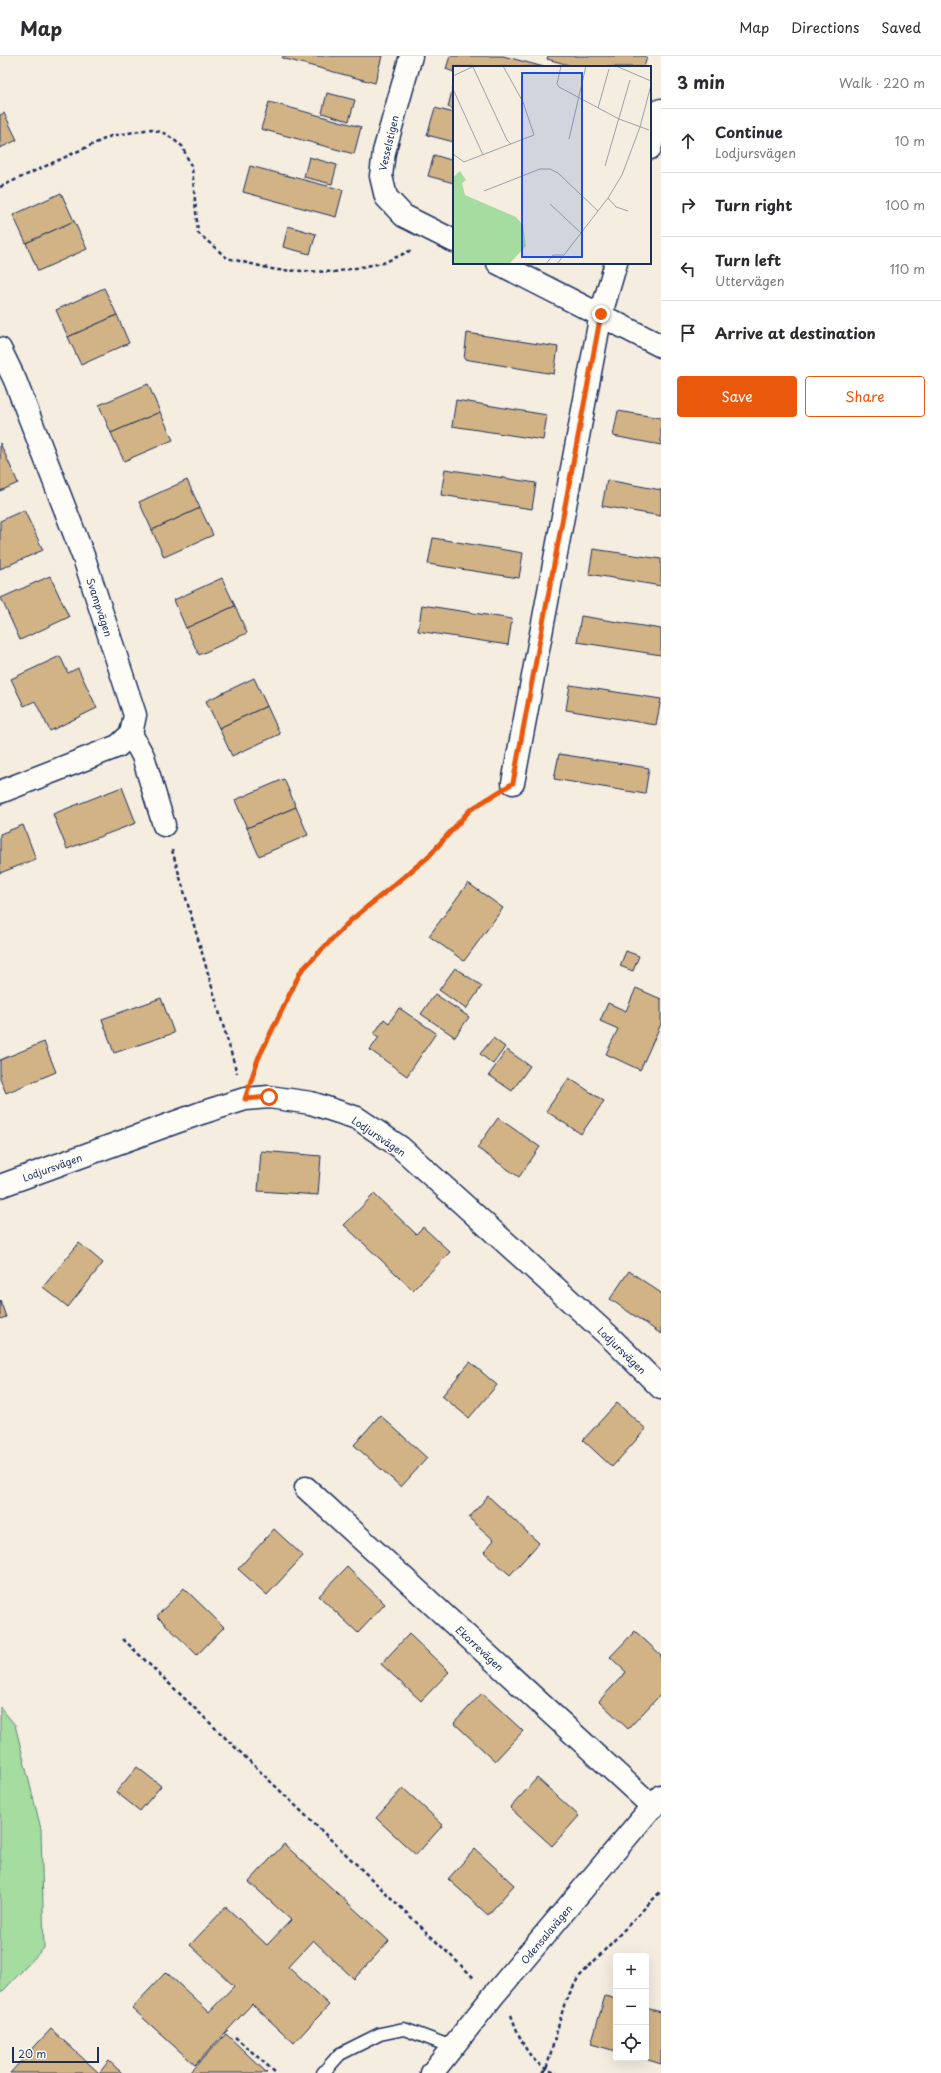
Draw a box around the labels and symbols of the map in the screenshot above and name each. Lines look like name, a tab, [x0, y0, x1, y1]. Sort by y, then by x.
inset map	[453, 66, 651, 264]
street label: Vesselstigen	[374, 114, 402, 172]
route end	[592, 305, 610, 323]
street label: Svampvägen	[83, 576, 117, 638]
route start	[260, 1088, 278, 1106]
street label: Lodjursvägen	[349, 1112, 409, 1160]
street label: Lodjursvägen	[20, 1149, 84, 1185]
street label: Lodjursvägen	[594, 1323, 650, 1377]
street label: Ekorrevägen	[453, 1622, 507, 1674]
street label: Odensalavägen	[517, 1901, 575, 1967]
scale bar	[12, 2045, 99, 2064]

